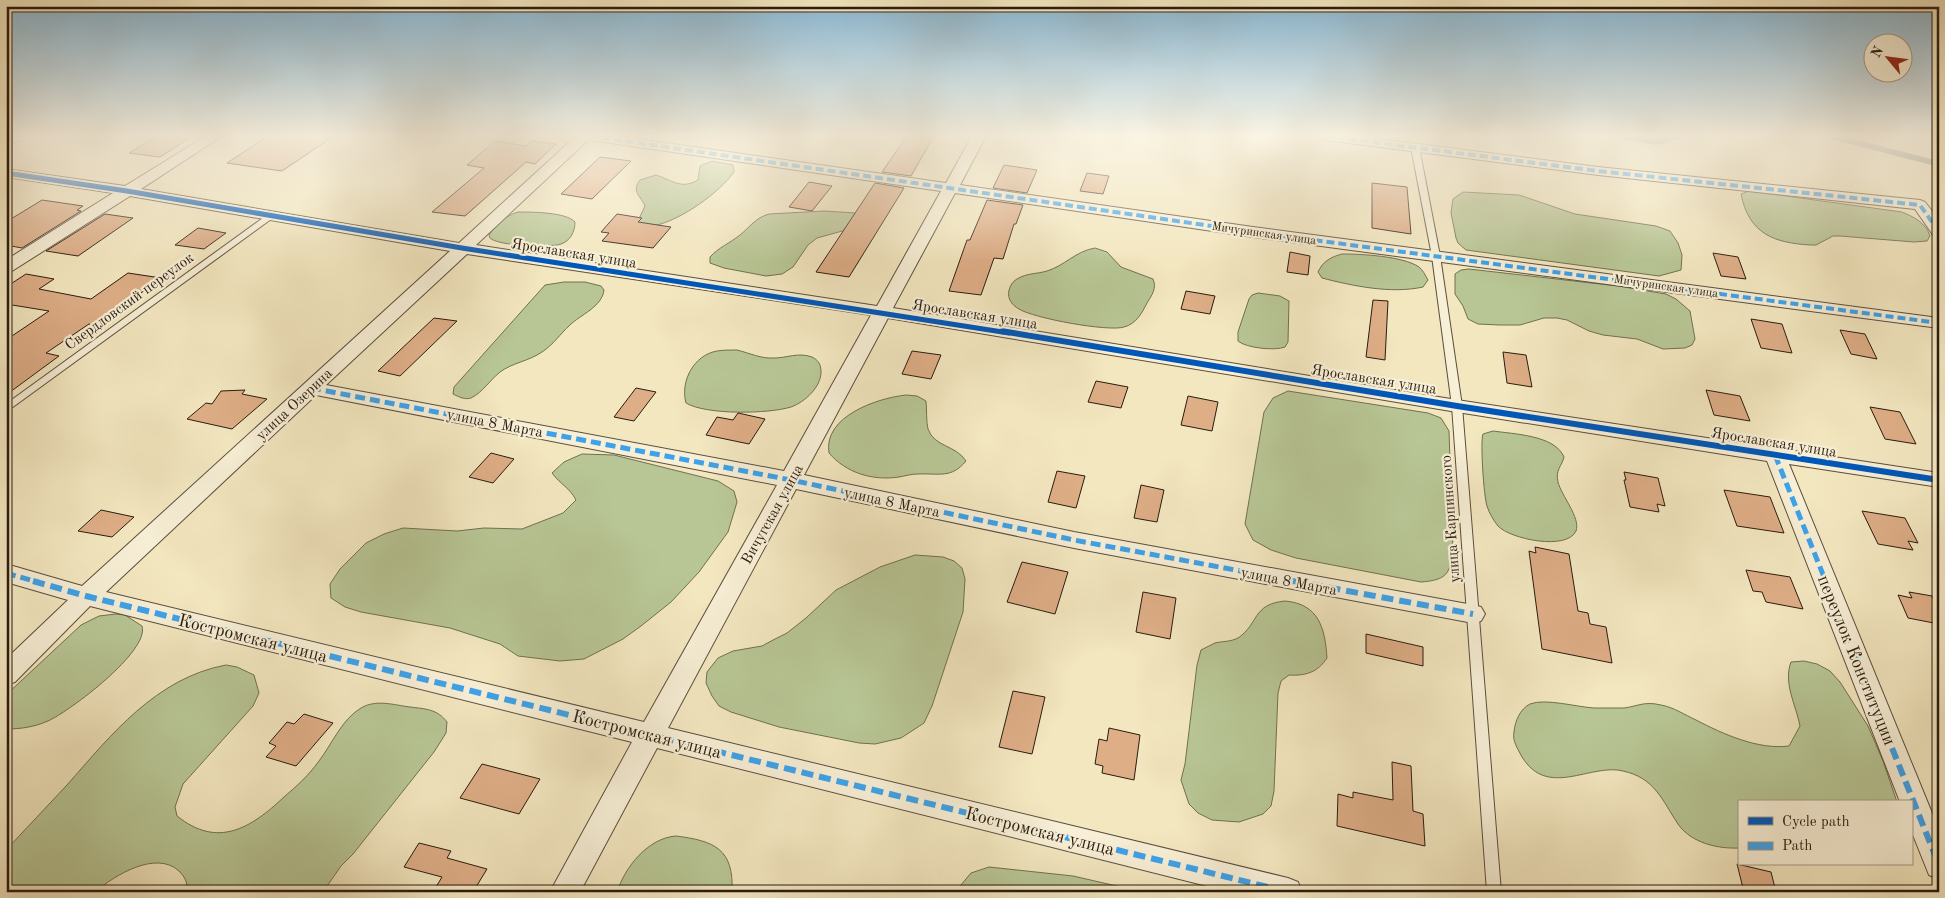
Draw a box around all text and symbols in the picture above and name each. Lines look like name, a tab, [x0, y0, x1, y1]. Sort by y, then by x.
north arrow	[1862, 32, 1912, 82]
text: N	[1869, 44, 1886, 60]
street label: Мичуринская улица	[1211, 221, 1317, 247]
street label: Ярославская улица	[510, 237, 638, 272]
street label: Свердловский переулок	[63, 250, 197, 354]
street label: Мичуринская улица	[1613, 274, 1719, 300]
street label: Ярославская улица	[911, 298, 1039, 333]
street label: Ярославская улица	[1310, 363, 1438, 398]
street label: улица Озерина	[254, 366, 336, 444]
street label: улица 8 Марта	[445, 408, 545, 441]
street label: Ярославская улица	[1710, 426, 1838, 461]
street label: улица Карпинского	[1440, 455, 1463, 583]
street label: Вичугская улица	[740, 462, 807, 567]
street label: улица 8 Марта	[842, 486, 942, 521]
street label: улица 8 Марта	[1239, 566, 1339, 599]
street label: переулок Конституции	[1814, 573, 1898, 748]
street label: Костромская улица	[176, 612, 329, 666]
street label: Костромская улица	[570, 708, 723, 762]
legend	[1738, 800, 1912, 866]
street label: Костромская улица	[963, 805, 1116, 859]
text: Cycle path	[1782, 815, 1850, 830]
text: Path	[1782, 839, 1812, 854]

